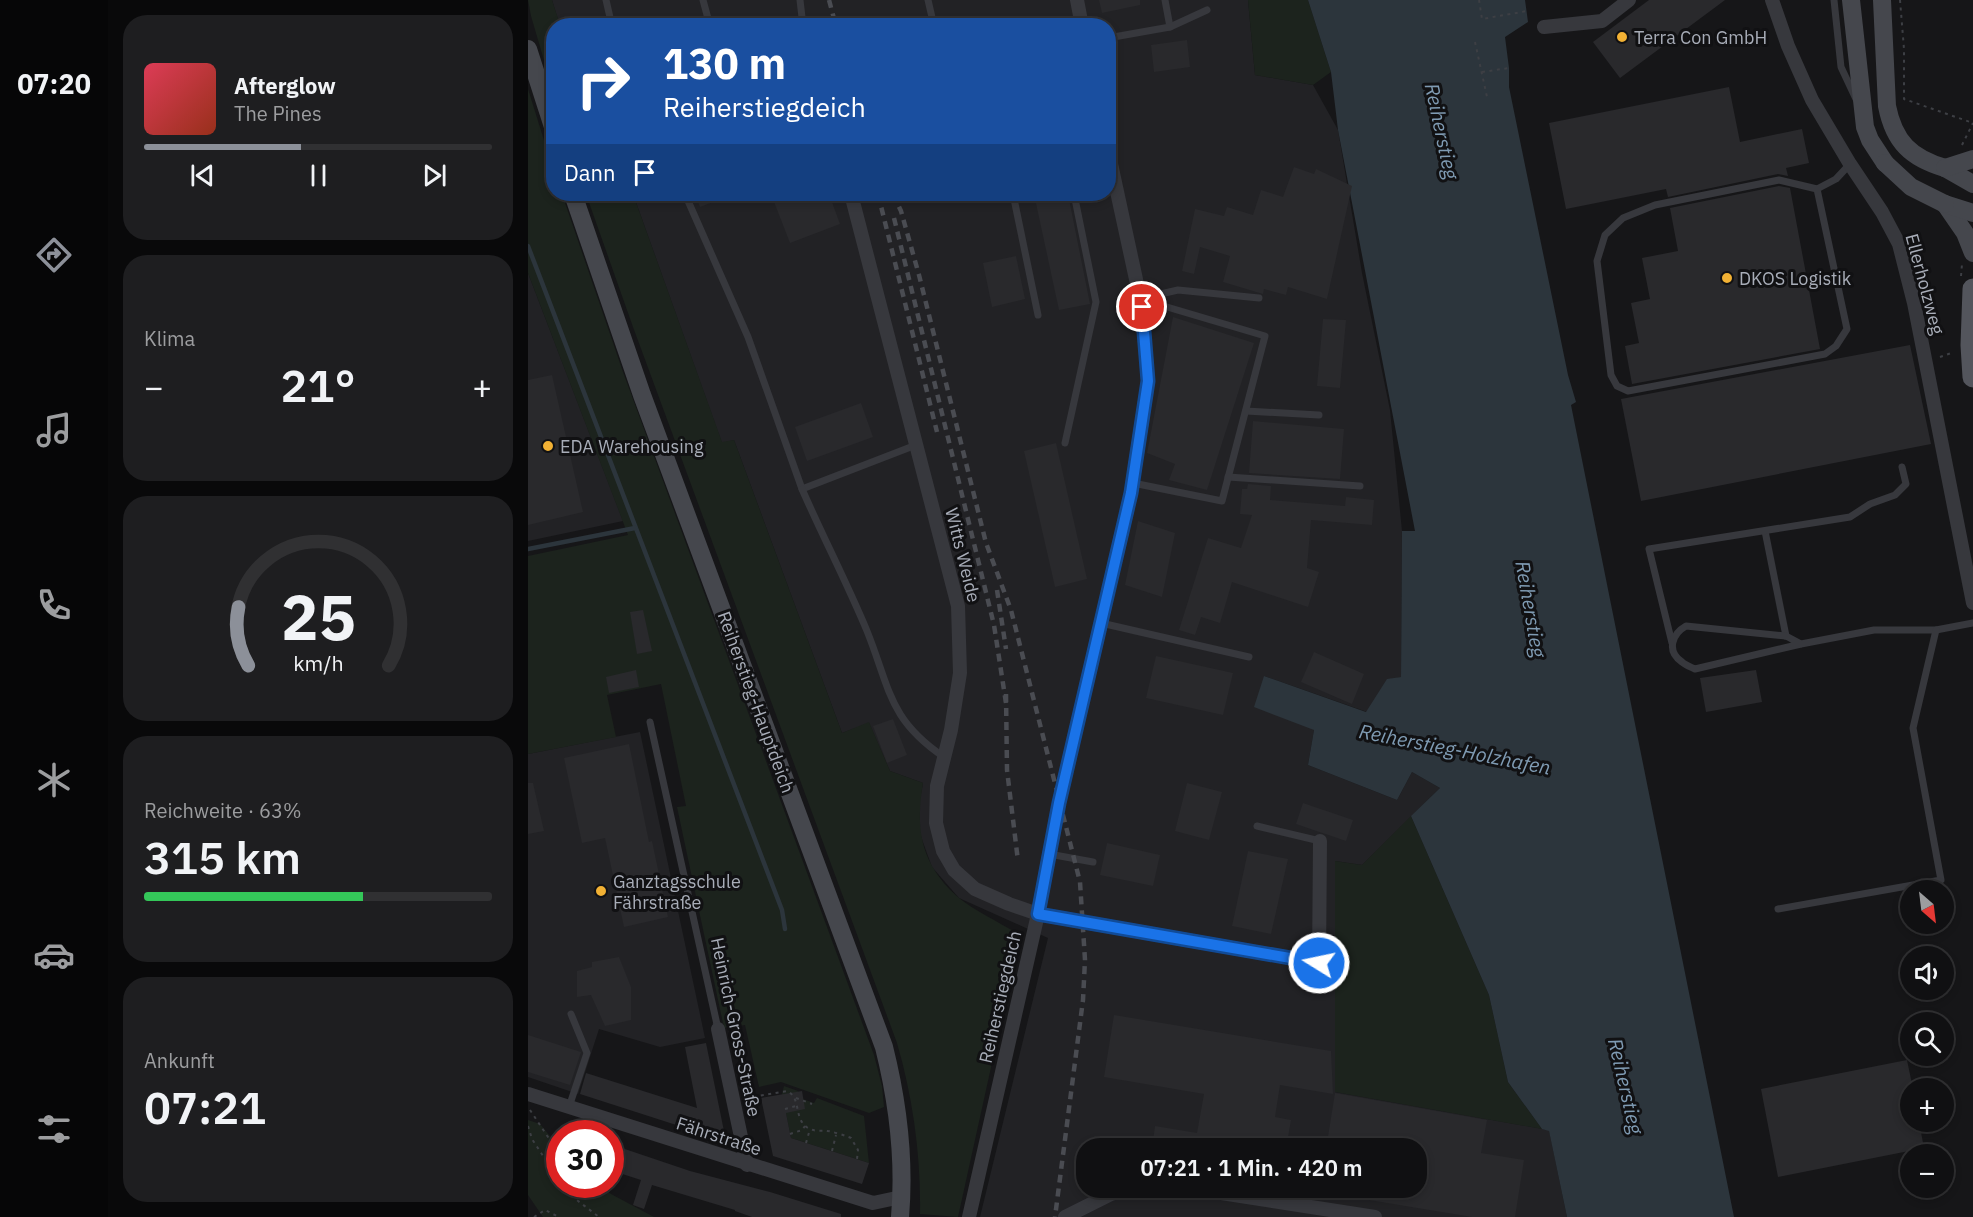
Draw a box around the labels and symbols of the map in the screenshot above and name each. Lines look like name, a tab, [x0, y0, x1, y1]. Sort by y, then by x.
place label: Terra Con GmbH	[1634, 26, 1767, 49]
marker: Terra Con GmbH	[1615, 30, 1629, 44]
water label: Reiherstieg	[1419, 81, 1465, 182]
street label: Ellerholzweg	[1901, 231, 1950, 337]
place label: DKOS Logistik	[1739, 267, 1852, 290]
marker: DKOS Logistik	[1720, 271, 1734, 285]
pin	[1116, 281, 1167, 332]
place label: EDA Warehousing	[560, 435, 704, 458]
marker: EDA Warehousing	[541, 439, 555, 453]
street label: Witts Weide	[940, 505, 986, 605]
water label: Reiherstieg	[1509, 559, 1553, 660]
street label: Reiherstieg-Hauptdeich	[712, 608, 800, 796]
water label: Reiherstieg-Holzhafen	[1357, 717, 1553, 781]
place label: Ganztagsschule Fährstraße	[613, 870, 741, 914]
north arrow	[1900, 880, 1954, 934]
marker: Ganztagsschule Fährstraße	[594, 884, 608, 898]
street label: Reiherstiegdeich	[974, 929, 1026, 1065]
position arrow	[1287, 931, 1351, 995]
street label: Heinrich-Gross-Straße	[706, 935, 766, 1119]
water label: Reiherstieg	[1602, 1036, 1650, 1137]
street label: Fährstraße	[673, 1111, 765, 1161]
speed limit sign: 30	[546, 1120, 624, 1198]

